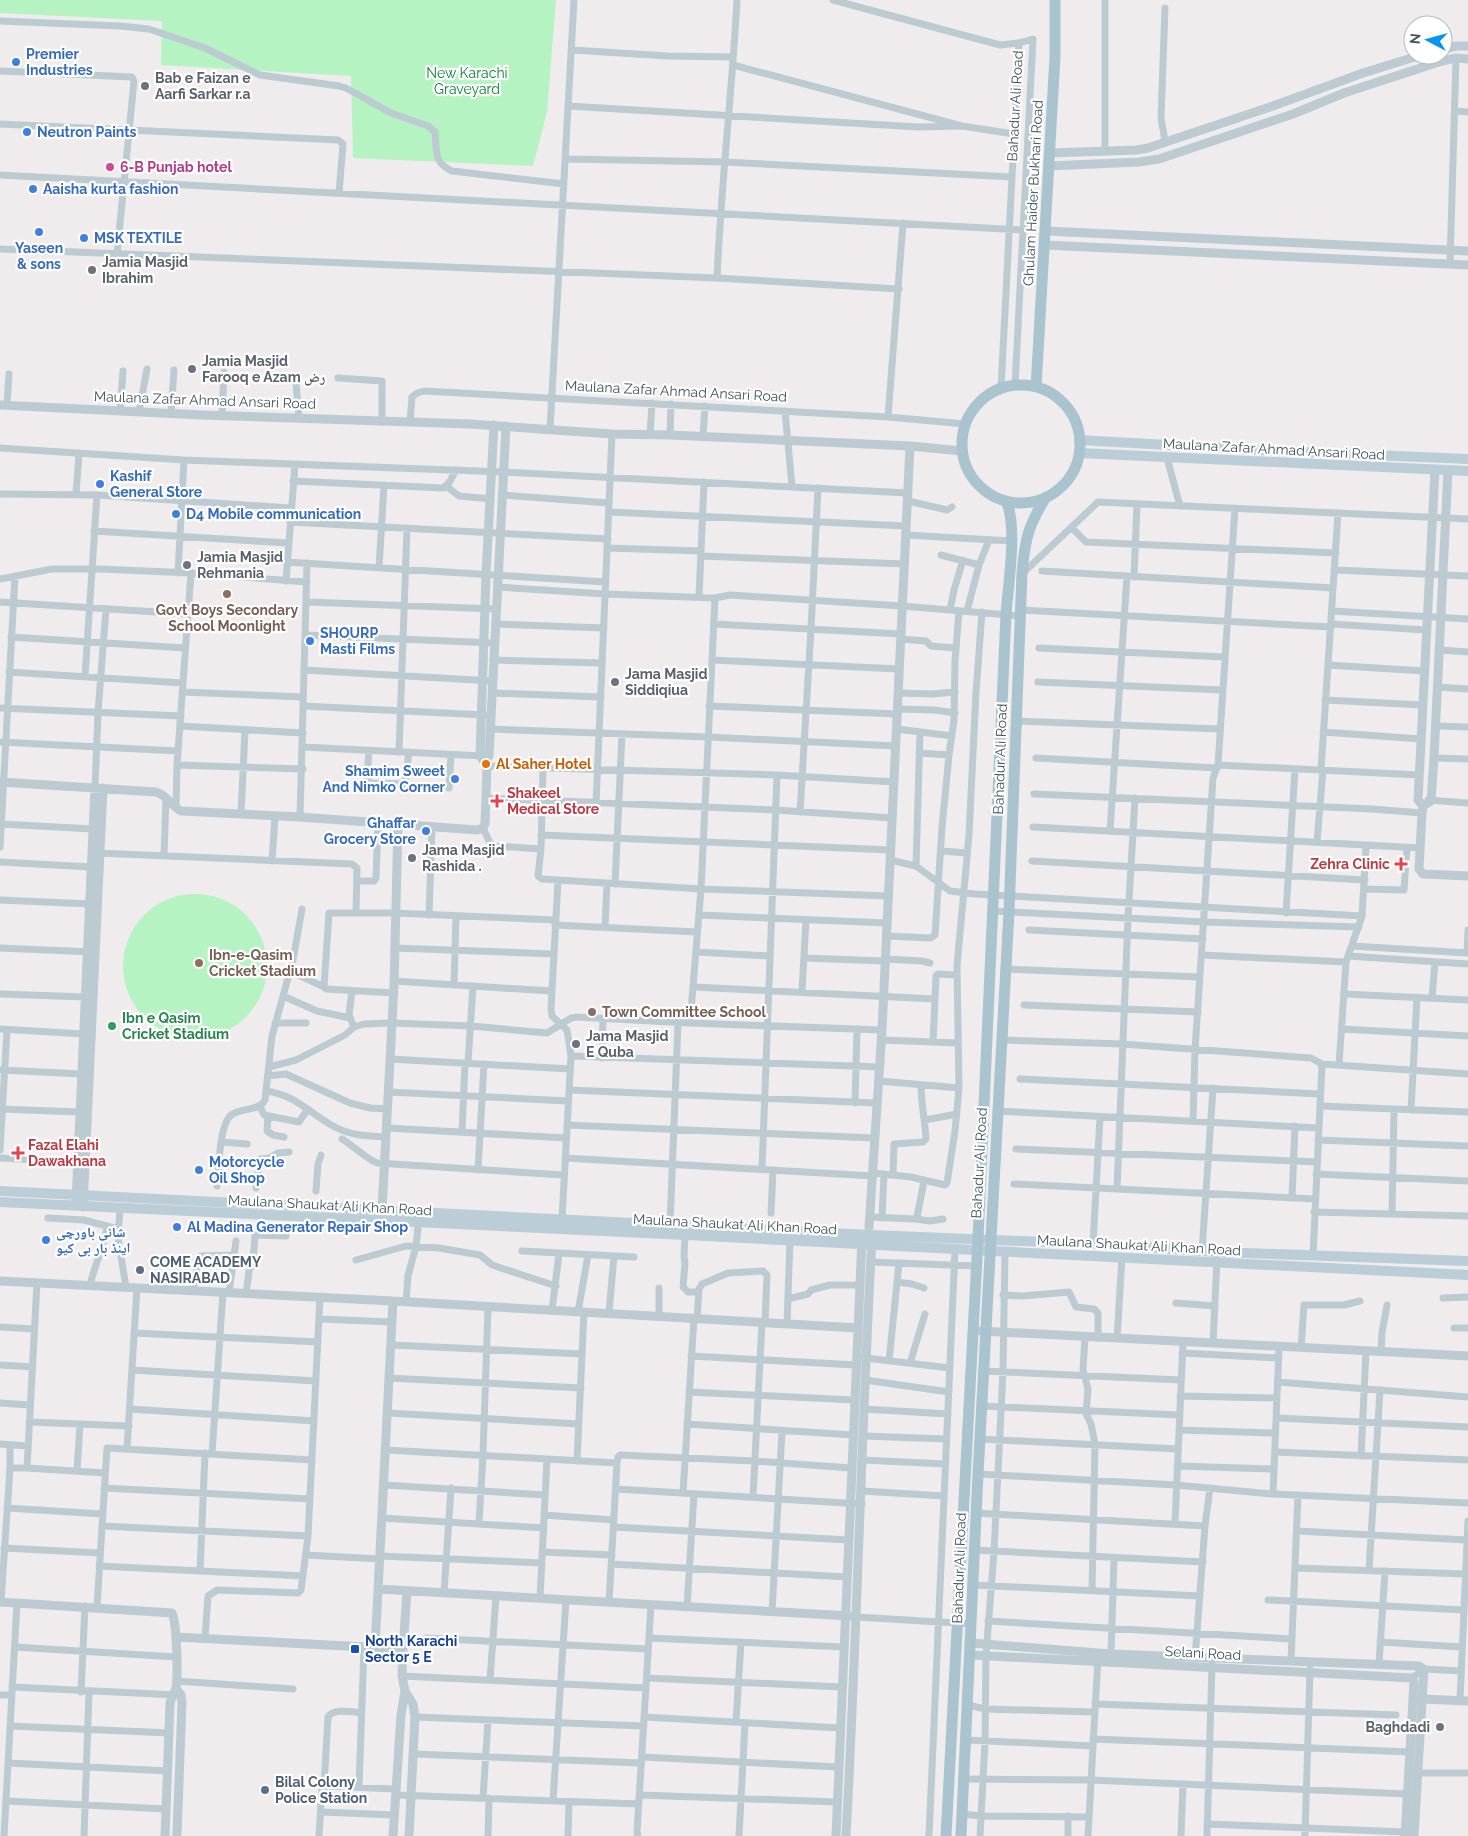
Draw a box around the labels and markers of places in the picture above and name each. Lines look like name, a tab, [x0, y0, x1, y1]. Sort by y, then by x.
place label: Premier Industries	[26, 46, 93, 78]
marker: Premier Industries	[10, 56, 22, 68]
place label: Bab e Faizan e Aarfi Sarkar r.a	[155, 70, 251, 102]
marker: Bab e Faizan e Aarfi Sarkar r.a	[139, 80, 151, 92]
place label: Neutron Paints	[37, 124, 137, 140]
marker: Neutron Paints	[21, 126, 33, 138]
place label: 6-B Punjab hotel	[120, 159, 232, 175]
marker: 6-B Punjab hotel	[104, 161, 116, 173]
place label: Aaisha kurta fashion	[43, 181, 178, 197]
marker: Aaisha kurta fashion	[27, 183, 39, 195]
marker: Yaseen & sons	[33, 226, 45, 238]
place label: MSK TEXTILE	[94, 230, 182, 246]
marker: MSK TEXTILE	[78, 232, 90, 244]
place label: Yaseen & sons	[15, 240, 63, 272]
place label: Jamia Masjid Ibrahim	[102, 254, 188, 286]
marker: Jamia Masjid Ibrahim	[86, 264, 98, 276]
place label: Jamia Masjid Farooq e Azam رض	[202, 353, 325, 386]
marker: Jamia Masjid Farooq e Azam رض	[186, 363, 198, 375]
place label: Kashif General Store	[110, 468, 203, 500]
marker: Kashif General Store	[94, 478, 106, 490]
place label: D4 Mobile communication	[186, 506, 361, 522]
marker: D4 Mobile communication	[170, 508, 182, 520]
place label: Jamia Masjid Rehmania	[197, 549, 283, 581]
marker: Jamia Masjid Rehmania	[181, 559, 193, 571]
marker: Govt Boys Secondary School Moonlight	[221, 588, 233, 600]
place label: Govt Boys Secondary School Moonlight	[156, 602, 298, 634]
place label: SHOURP Masti Films	[320, 625, 395, 657]
marker: SHOURP Masti Films	[304, 635, 316, 647]
place label: Jama Masjid Siddiqiua	[625, 666, 707, 698]
marker: Jama Masjid Siddiqiua	[609, 676, 621, 688]
place label: Al Saher Hotel	[496, 756, 592, 772]
marker: Al Saher Hotel	[480, 758, 492, 770]
place label: Shamim Sweet And Nimko Corner	[322, 763, 446, 795]
marker: Shamim Sweet And Nimko Corner	[449, 773, 461, 785]
place label: Shakeel Medical Store	[507, 785, 600, 817]
marker: Shakeel Medical Store	[491, 795, 503, 807]
place label: Ghaffar Grocery Store	[324, 815, 417, 847]
marker: Ghaffar Grocery Store	[420, 825, 432, 837]
place label: Jama Masjid Rashida .	[422, 842, 504, 874]
marker: Jama Masjid Rashida .	[406, 852, 418, 864]
place label: Zehra Clinic	[1310, 856, 1390, 872]
marker: Zehra Clinic	[1394, 857, 1408, 871]
place label: Ibn-e-Qasim Cricket Stadium	[209, 947, 316, 979]
marker: Ibn-e-Qasim Cricket Stadium	[193, 957, 205, 969]
place label: Town Committee School	[602, 1004, 766, 1020]
marker: Town Committee School	[586, 1006, 598, 1018]
place label: Ibn e Qasim Cricket Stadium	[122, 1010, 229, 1042]
marker: Ibn e Qasim Cricket Stadium	[106, 1020, 118, 1032]
place label: Jama Masjid E Quba	[586, 1028, 668, 1060]
marker: Jama Masjid E Quba	[570, 1038, 582, 1050]
place label: Fazal Elahi Dawakhana	[28, 1137, 106, 1169]
marker: Fazal Elahi Dawakhana	[12, 1147, 24, 1159]
place label: Motorcycle Oil Shop	[209, 1154, 285, 1186]
marker: Motorcycle Oil Shop	[193, 1164, 205, 1176]
place label: Al Madina Generator Repair Shop	[187, 1219, 408, 1235]
marker: Al Madina Generator Repair Shop	[171, 1221, 183, 1233]
place label: شانی باورچی اینڈ بار بی کیو	[56, 1224, 131, 1257]
marker: شانی باورچی اینڈ بار بی کیو	[40, 1234, 52, 1246]
place label: COME ACADEMY NASIRABAD	[150, 1254, 262, 1286]
marker: COME ACADEMY NASIRABAD	[134, 1264, 146, 1276]
place label: North Karachi Sector 5 E	[365, 1633, 457, 1665]
marker: North Karachi Sector 5 E	[349, 1643, 361, 1655]
place label: Baghdadi	[1365, 1719, 1430, 1735]
marker: Baghdadi	[1434, 1721, 1446, 1733]
place label: Bilal Colony Police Station	[275, 1774, 367, 1806]
marker: Bilal Colony Police Station	[259, 1784, 271, 1796]

